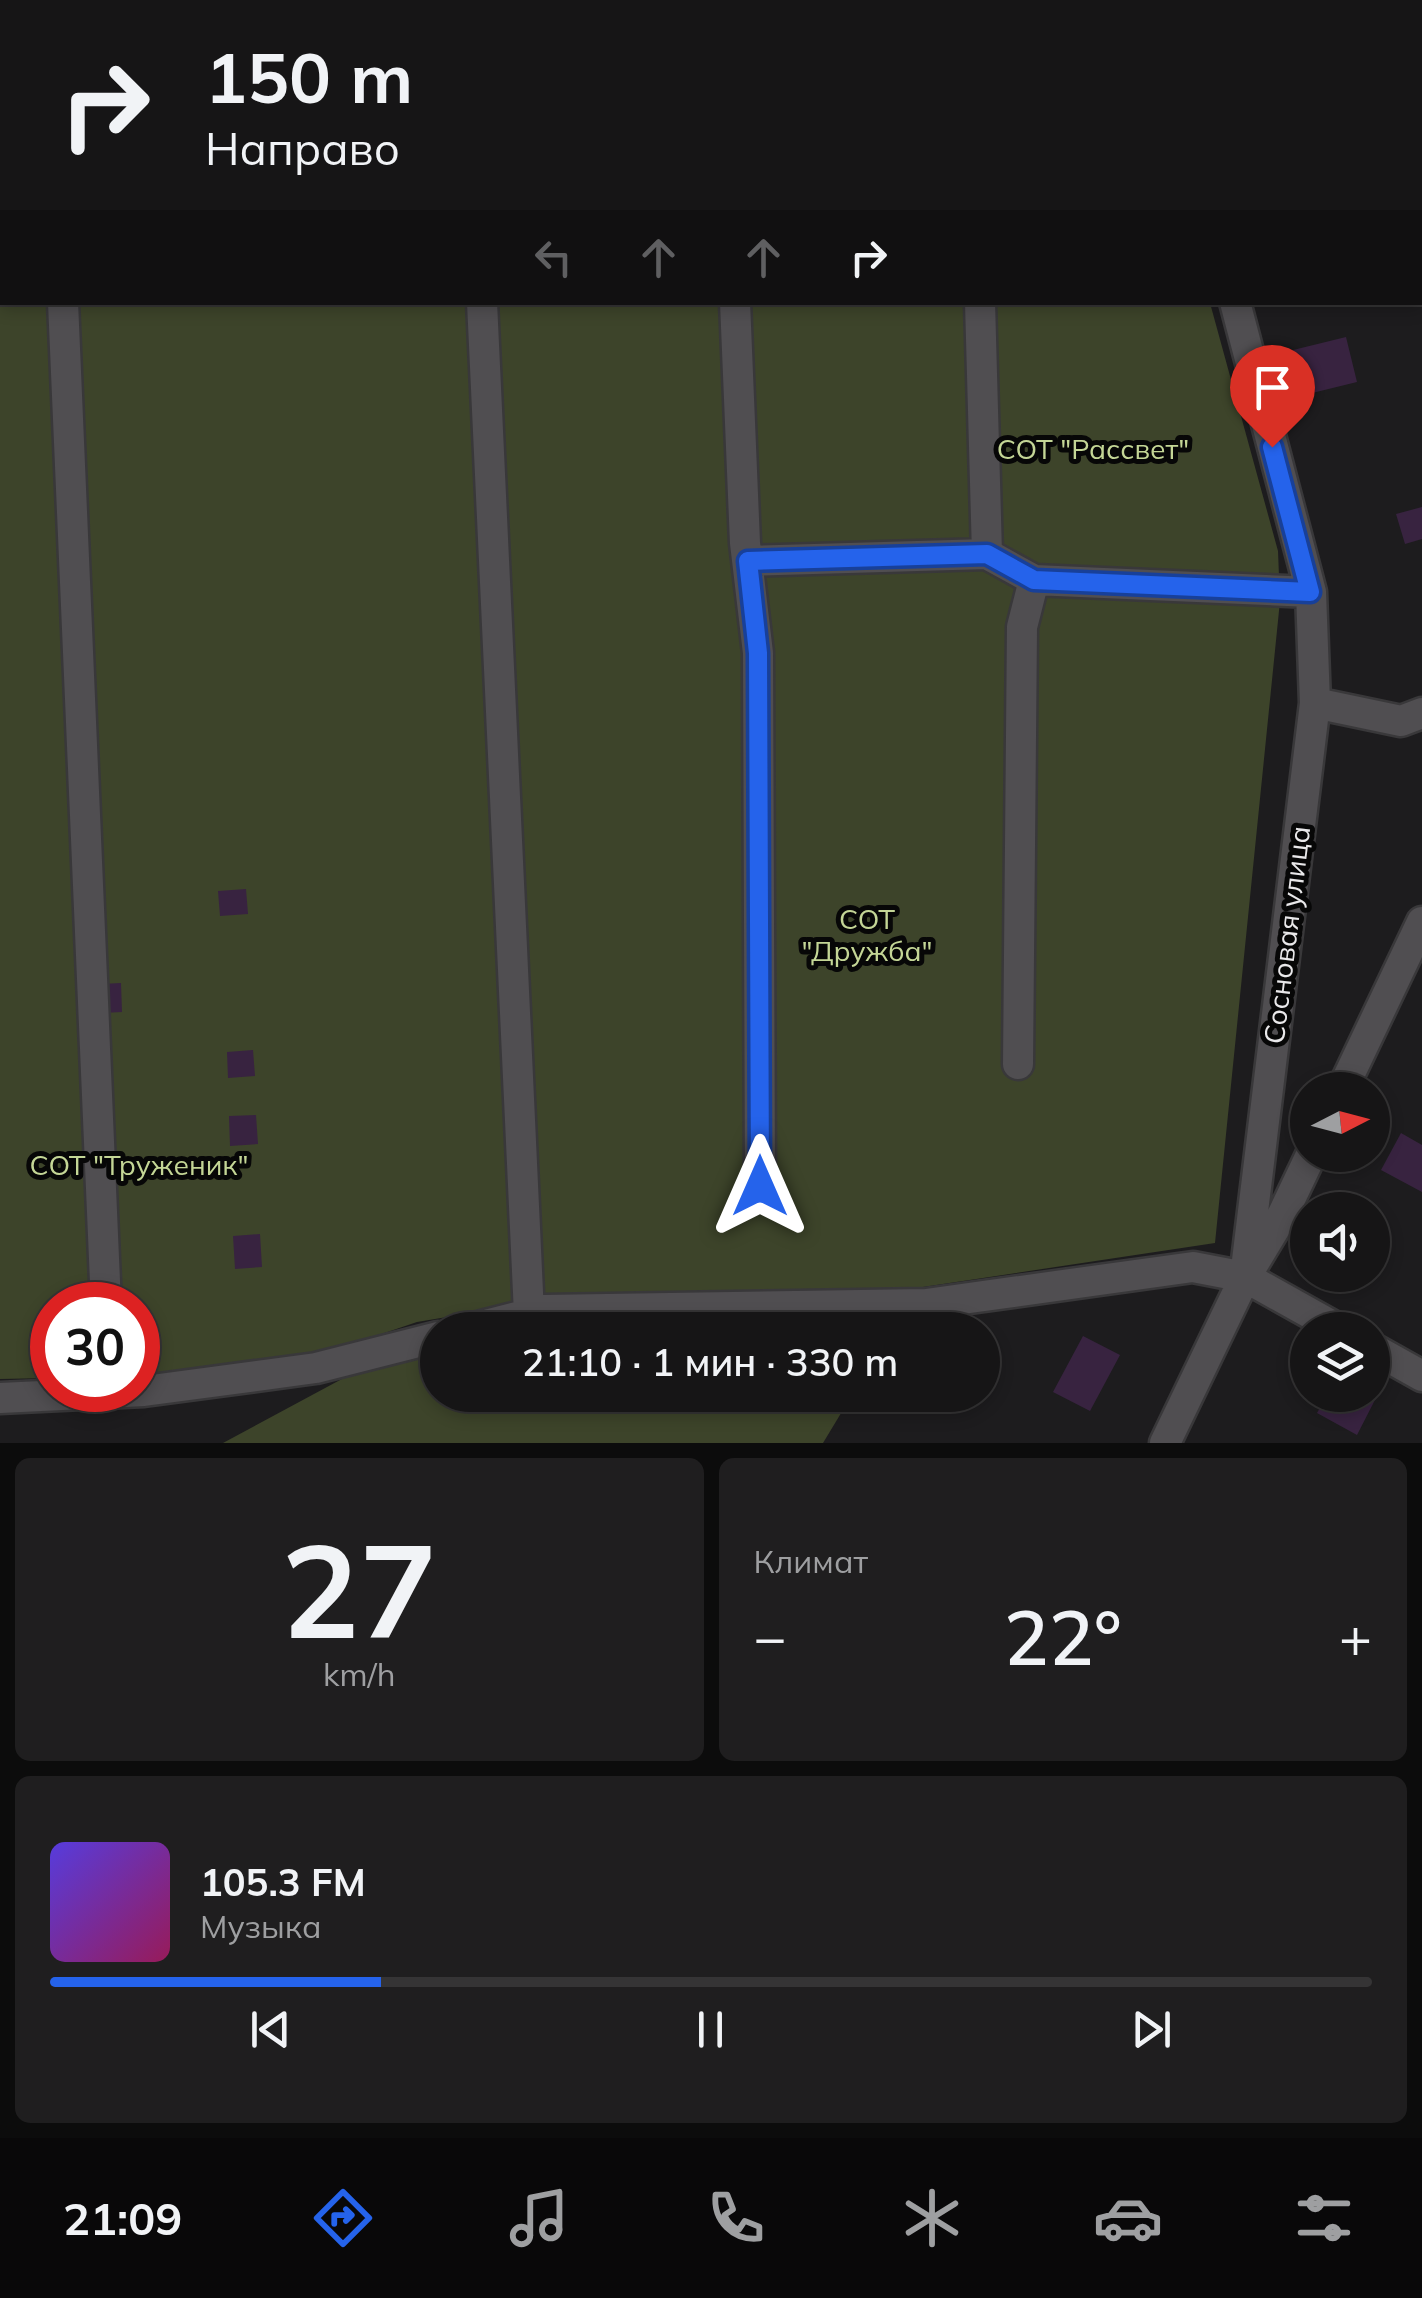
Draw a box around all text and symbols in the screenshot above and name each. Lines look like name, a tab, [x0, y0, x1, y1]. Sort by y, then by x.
text: 150 m	[205, 33, 413, 121]
icon: right	[40, 40, 170, 170]
text: Направо	[205, 120, 400, 176]
icon: left	[526, 230, 581, 285]
icon: ahead	[631, 230, 686, 285]
icon: ahead	[736, 230, 791, 285]
icon: right	[841, 230, 896, 285]
pin	[1230, 345, 1315, 448]
icon: arrive	[1245, 360, 1300, 415]
park label: СОТ "Рассвет"	[997, 431, 1189, 466]
street label: Сосновая улица	[1256, 824, 1317, 1046]
park label: СОТ "Дружба"	[801, 901, 933, 968]
north arrow	[1290, 1072, 1390, 1172]
map controls	[1290, 1072, 1390, 1412]
position arrow	[708, 1134, 812, 1238]
park label: СОТ "Труженик"	[30, 1147, 248, 1182]
button: sound	[1290, 1192, 1390, 1292]
speed limit sign: 30	[30, 1282, 160, 1412]
button: layers	[1290, 1312, 1390, 1412]
text: 21:10 · 1 мин · 330 m	[522, 1338, 898, 1386]
text: 27	[281, 1507, 437, 1671]
text: Климат	[754, 1541, 868, 1581]
text: 22°	[1004, 1590, 1122, 1684]
text: −	[754, 1602, 787, 1671]
text: +	[1339, 1602, 1372, 1671]
text: km/h	[323, 1654, 395, 1694]
text: 105.3 FM	[200, 1858, 366, 1906]
text: Музыка	[200, 1906, 322, 1946]
icon: previous	[243, 2002, 298, 2057]
icon: pause	[683, 2002, 738, 2057]
icon: next	[1124, 2002, 1179, 2057]
icon: directions	[308, 2183, 378, 2253]
icon: music	[504, 2183, 574, 2253]
icon: phone	[701, 2183, 771, 2253]
icon: climate	[897, 2183, 967, 2253]
icon: car	[1093, 2183, 1163, 2253]
icon: filters	[1289, 2183, 1359, 2253]
text: 21:09	[63, 2190, 182, 2246]

